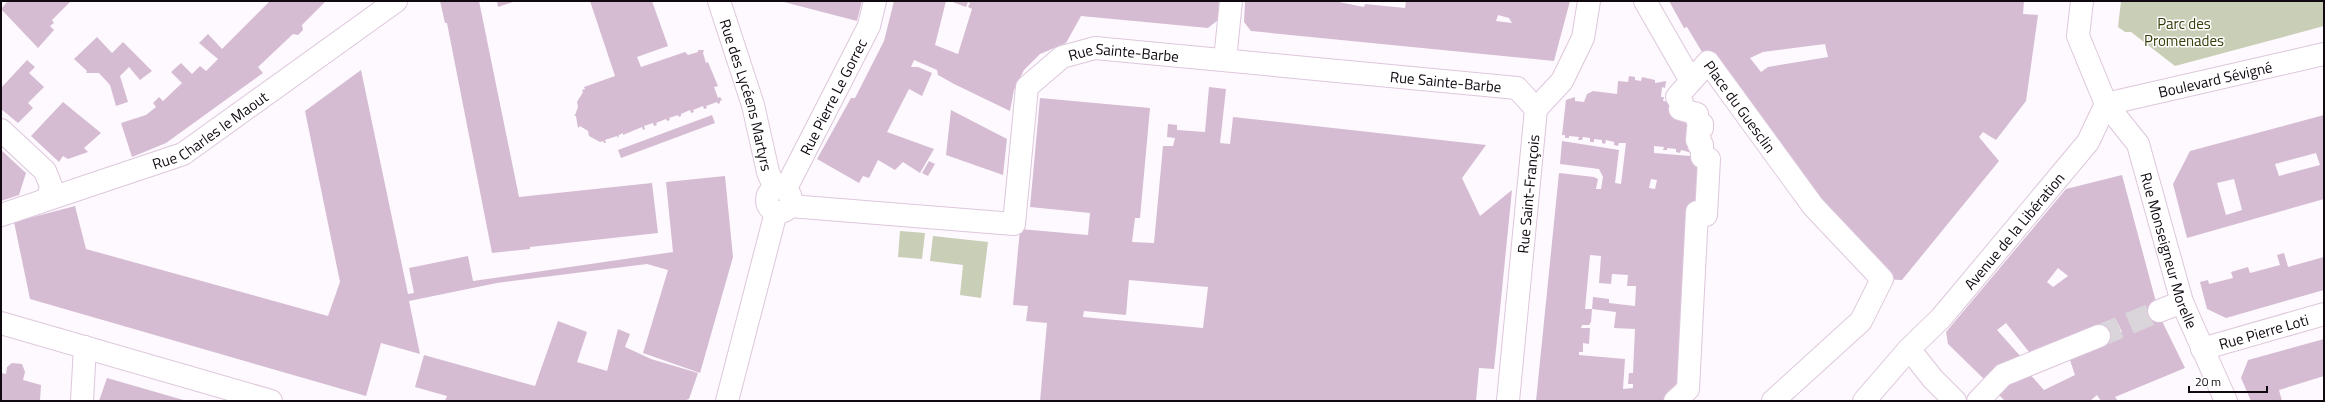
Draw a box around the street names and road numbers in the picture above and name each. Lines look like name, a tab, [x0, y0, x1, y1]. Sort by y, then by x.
street label: Rue des Lycéens Martyrs	[714, 16, 779, 173]
street label: Rue Pierre Le Gorrec	[793, 34, 872, 159]
street label: Rue Sainte-Barbe	[1065, 37, 1180, 67]
street label: Place du Guesclin	[1699, 55, 1782, 157]
street label: Boulevard Sévigné	[2156, 55, 2274, 103]
street label: Rue Sainte-Barbe	[1389, 65, 1503, 98]
street label: Rue Charles le Maout	[149, 85, 273, 175]
street label: Rue Saint-François	[1511, 133, 1545, 255]
street label: Avenue de la Libération	[1958, 167, 2070, 294]
street label: Rue Monseigneur Morelle	[2135, 170, 2204, 332]
street label: Rue Pierre Loti	[2216, 308, 2311, 355]

